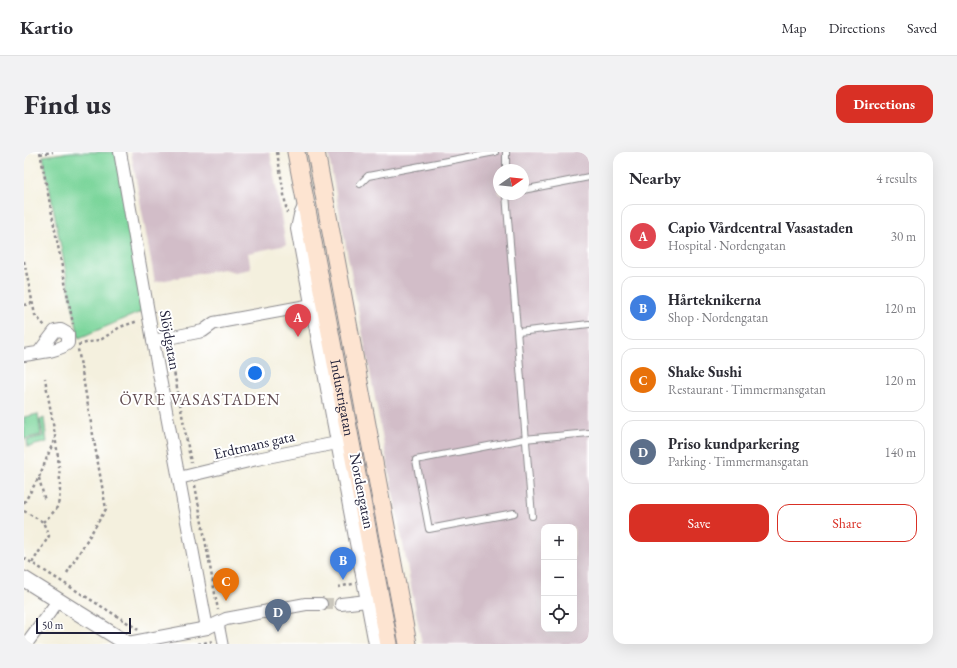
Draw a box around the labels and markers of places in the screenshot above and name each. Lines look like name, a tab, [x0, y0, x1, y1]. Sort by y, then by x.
pin: A	[285, 304, 311, 337]
pin: B	[330, 547, 356, 580]
pin: C	[213, 568, 239, 601]
pin: D	[265, 599, 291, 632]

